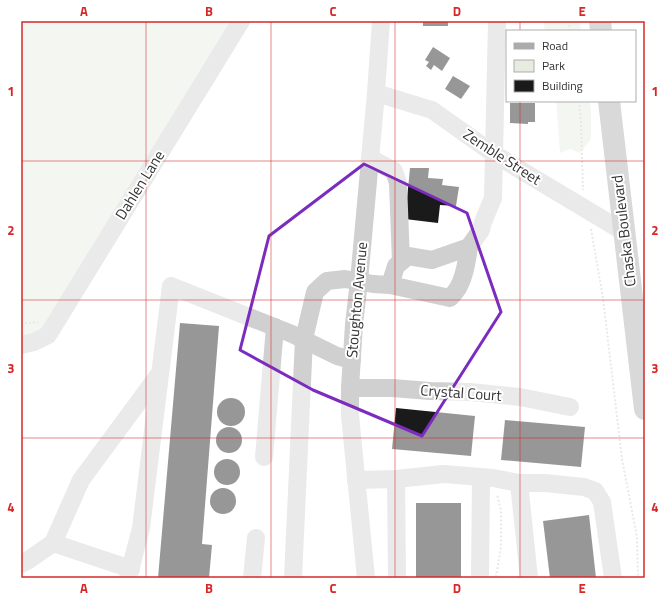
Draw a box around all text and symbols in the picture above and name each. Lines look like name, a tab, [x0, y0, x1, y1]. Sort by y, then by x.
text: A	[80, 1, 88, 21]
text: B	[205, 1, 213, 21]
text: C	[329, 1, 337, 21]
text: D	[453, 1, 461, 21]
text: E	[578, 1, 586, 21]
legend	[506, 30, 636, 102]
text: Road	[542, 36, 568, 55]
text: Park	[542, 56, 565, 75]
text: Building	[542, 76, 583, 95]
text: 1	[7, 81, 15, 101]
text: 1	[651, 81, 659, 101]
street label: Zemble Street	[459, 123, 546, 191]
street label: Dahlen Lane	[109, 146, 170, 224]
street label: Chaska Boulevard	[605, 174, 642, 288]
text: 2	[7, 220, 15, 240]
text: 2	[651, 220, 659, 240]
street label: Stoughton Avenue	[340, 241, 373, 359]
text: 3	[7, 358, 15, 378]
text: 3	[651, 358, 659, 378]
street label: Crystal Court	[420, 378, 503, 407]
text: 4	[7, 497, 15, 517]
text: 4	[651, 497, 659, 517]
text: A	[80, 578, 88, 598]
text: B	[205, 578, 213, 598]
text: C	[329, 578, 337, 598]
text: D	[453, 578, 461, 598]
text: E	[578, 578, 586, 598]

